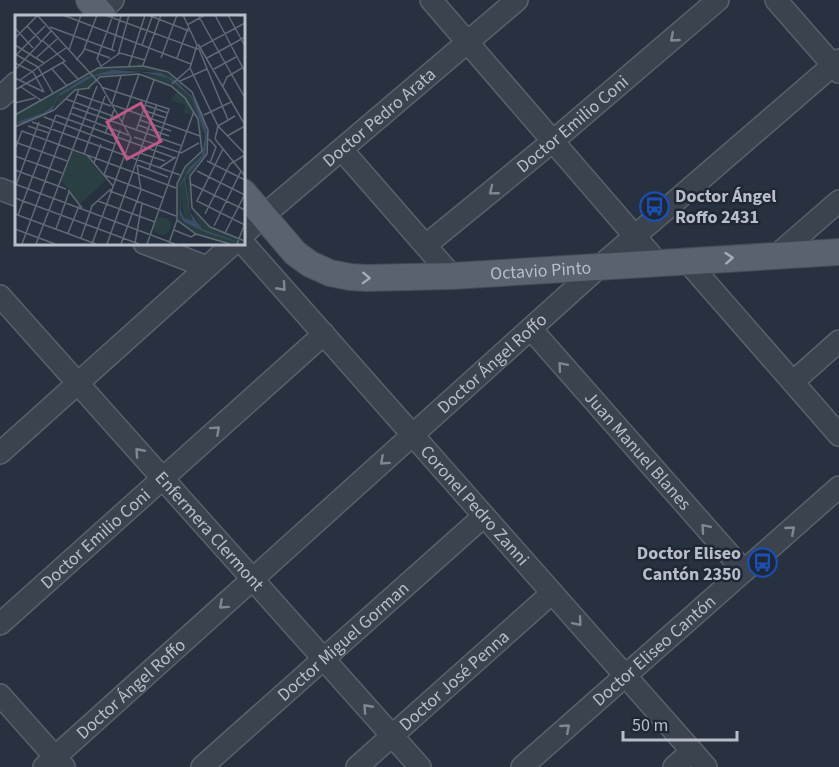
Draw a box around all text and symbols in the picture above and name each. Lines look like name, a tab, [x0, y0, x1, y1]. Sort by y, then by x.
inset map	[15, 15, 244, 244]
one-way arrow	[670, 31, 681, 42]
street label: Doctor Pedro Arata	[317, 62, 442, 173]
street label: Doctor Emilio Coni	[511, 70, 634, 179]
one-way arrow	[488, 183, 499, 194]
place label: Doctor Ángel Roffo 2431	[675, 184, 776, 230]
bus stop icon: Doctor Ángel Roffo 2431	[638, 190, 670, 222]
one-way arrow	[724, 252, 733, 265]
street label: Octavio Pinto	[489, 255, 592, 287]
one-way arrow	[362, 272, 371, 284]
one-way arrow	[275, 280, 286, 291]
street label: Doctor Ángel Roffo	[432, 308, 553, 420]
one-way arrow	[559, 361, 570, 372]
street label: Juan Manuel Blanes	[579, 386, 697, 516]
one-way arrow	[209, 426, 219, 437]
street label: Coronel Pedro Zanni	[414, 440, 535, 571]
one-way arrow	[135, 448, 146, 459]
one-way arrow	[380, 454, 391, 465]
street label: Enfermera Clermont	[149, 466, 269, 597]
street label: Doctor Emilio Coni	[35, 483, 156, 595]
one-way arrow	[701, 524, 712, 534]
one-way arrow	[784, 526, 795, 537]
place label: Doctor Eliseo Cantón 2350	[637, 541, 741, 587]
bus stop icon: Doctor Eliseo Cantón 2350	[746, 547, 778, 579]
street label: Doctor Miguel Gorman	[272, 576, 415, 707]
street label: Doctor Eliseo Cantón	[587, 589, 722, 712]
one-way arrow	[219, 598, 230, 609]
one-way arrow	[571, 615, 582, 626]
street label: Doctor José Penna	[394, 625, 515, 737]
street label: Doctor Ángel Roffo	[71, 633, 192, 745]
one-way arrow	[363, 704, 374, 714]
scale bar	[623, 704, 737, 742]
text: 50 m	[632, 713, 668, 738]
one-way arrow	[559, 724, 570, 735]

